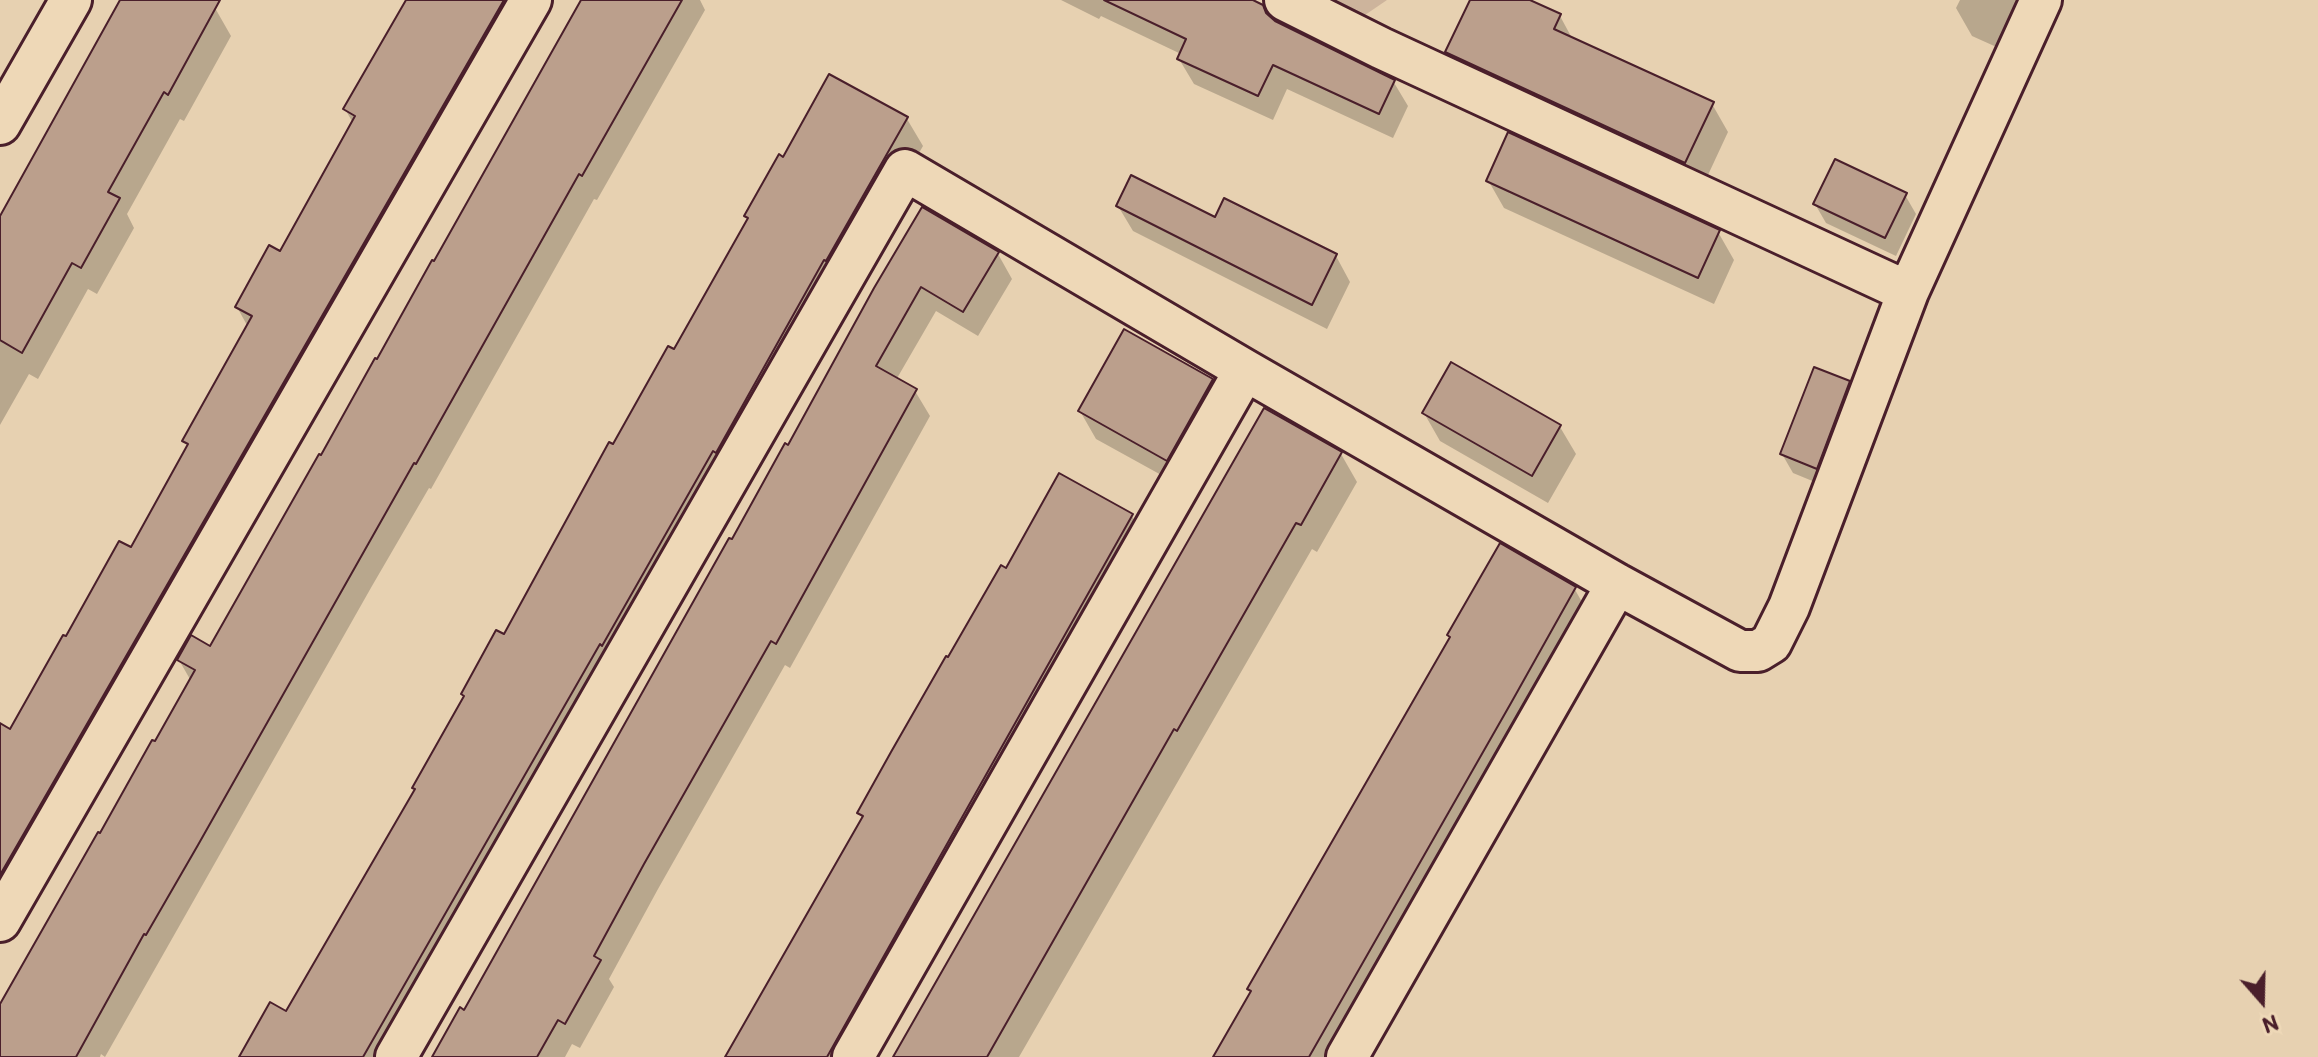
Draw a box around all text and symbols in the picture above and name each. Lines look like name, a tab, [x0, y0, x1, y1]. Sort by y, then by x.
north arrow	[2222, 961, 2302, 1041]
text: N	[2259, 1009, 2282, 1039]

